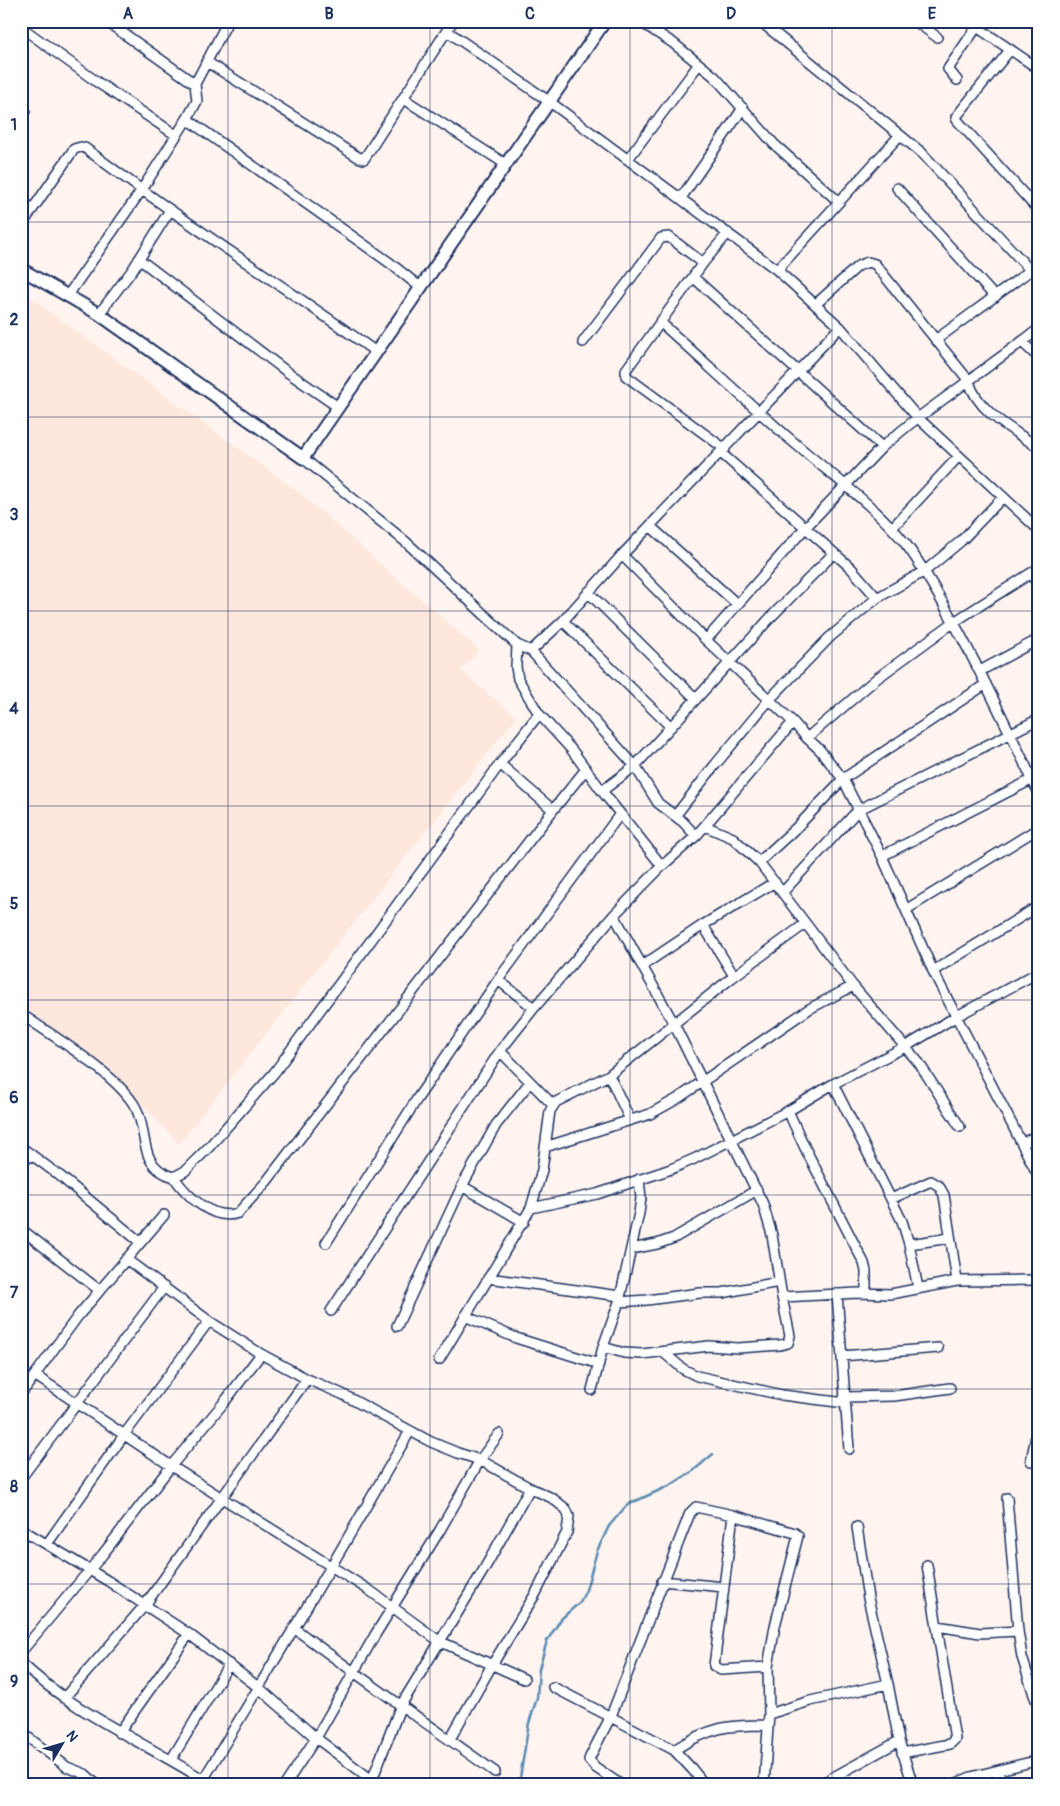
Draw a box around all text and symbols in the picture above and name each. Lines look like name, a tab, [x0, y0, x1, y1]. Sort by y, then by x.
text: A	[123, 4, 134, 24]
text: B	[324, 4, 334, 24]
text: C	[525, 4, 535, 24]
text: D	[726, 4, 736, 24]
text: E	[928, 4, 937, 24]
text: 1	[11, 115, 17, 135]
text: 2	[10, 310, 19, 330]
text: 3	[10, 505, 19, 525]
text: 4	[9, 699, 19, 719]
text: 5	[10, 894, 19, 914]
text: 6	[9, 1088, 19, 1108]
text: 7	[10, 1283, 19, 1303]
text: 8	[10, 1477, 18, 1497]
text: 9	[10, 1672, 18, 1692]
north arrow	[38, 1718, 88, 1768]
text: N	[62, 1727, 81, 1745]

